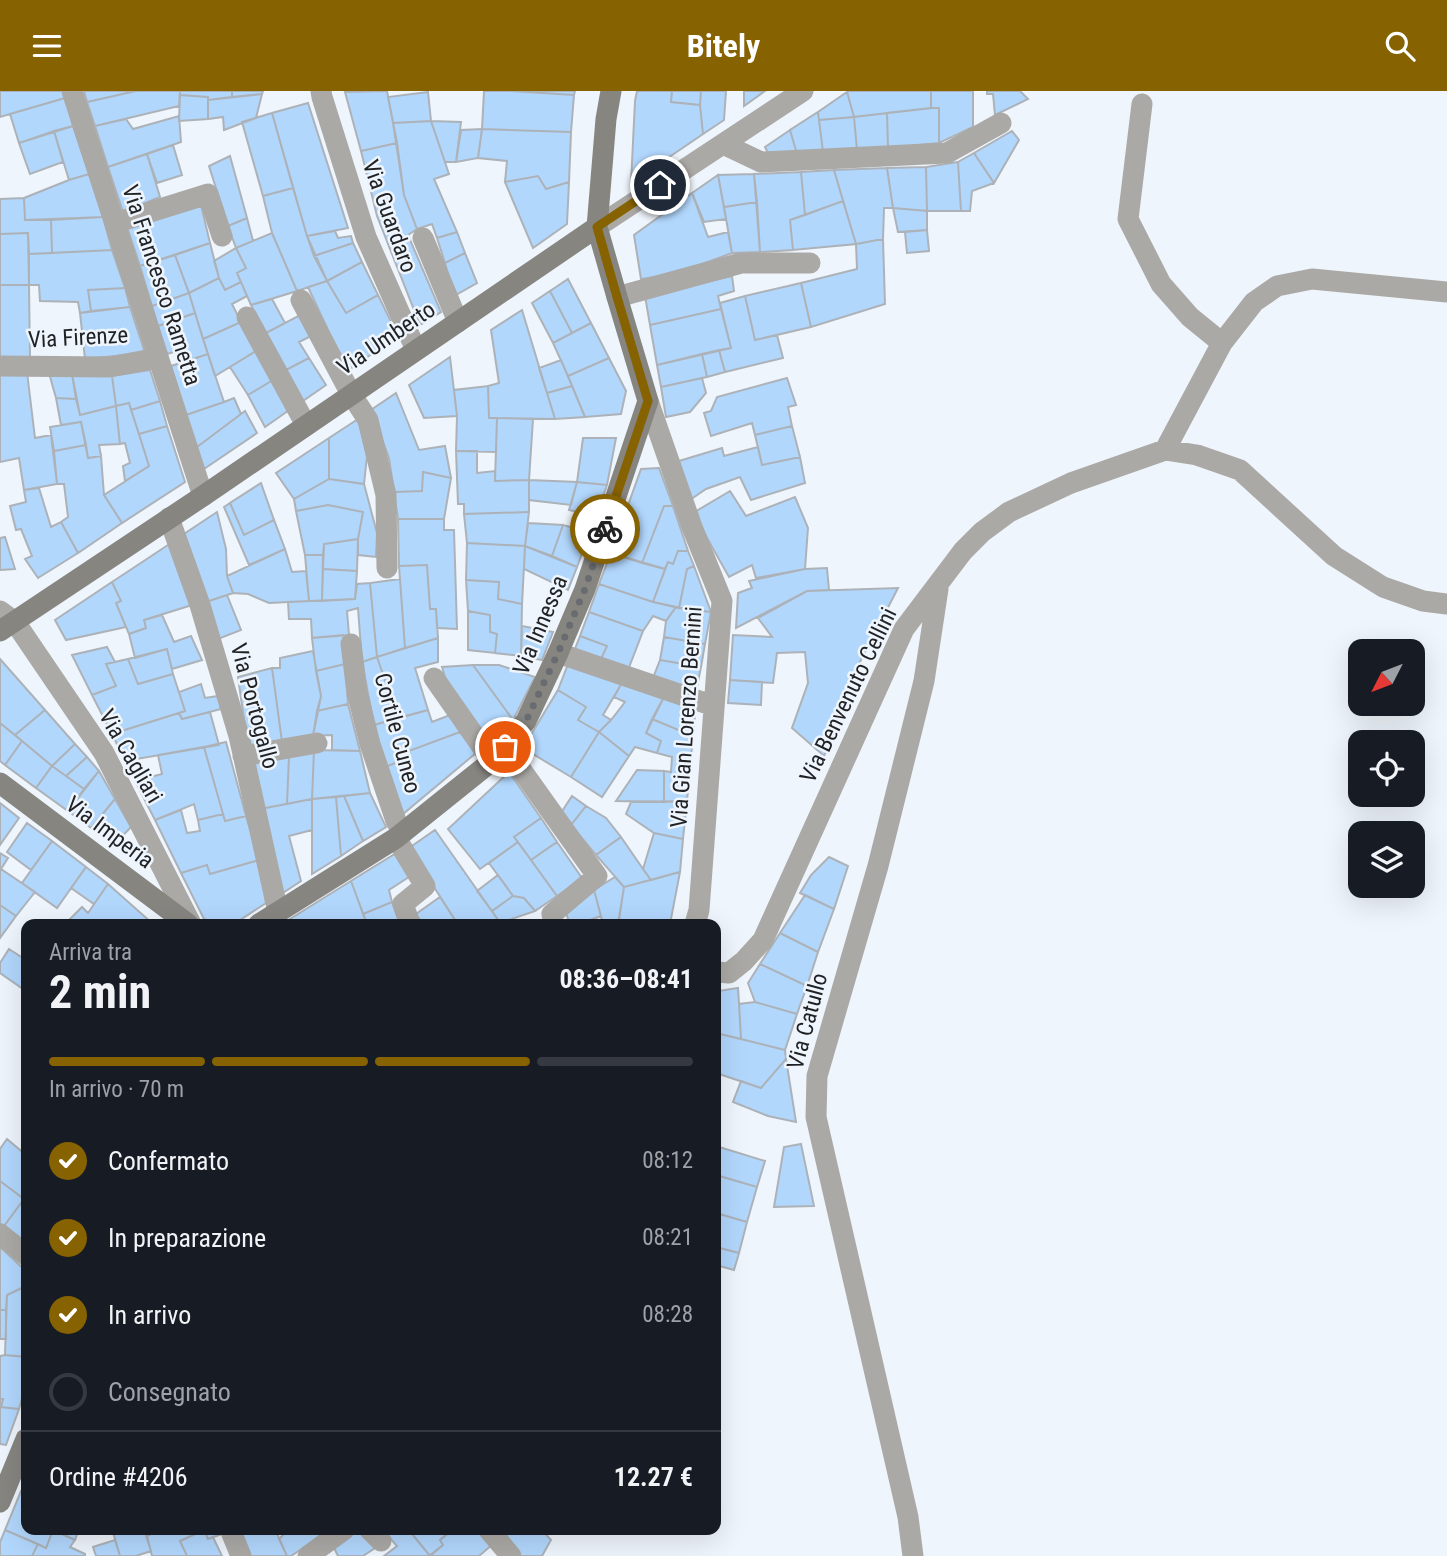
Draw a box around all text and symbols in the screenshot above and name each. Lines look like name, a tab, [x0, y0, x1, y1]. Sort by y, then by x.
icon: menu	[28, 27, 66, 65]
text: Bitely	[687, 27, 760, 65]
icon: search	[1381, 27, 1419, 65]
pin	[630, 155, 690, 215]
street label: Via Guardaro	[357, 156, 422, 276]
icon: home	[641, 166, 679, 204]
street label: Via Francesco Rametta	[116, 181, 207, 389]
street label: Via Umberto	[332, 296, 440, 381]
street label: Via Firenze	[27, 321, 129, 354]
courier	[570, 494, 640, 564]
icon: bike	[586, 510, 624, 548]
street label: Via Innessa	[507, 571, 573, 679]
street label: Via Benvenuto Cellini	[794, 603, 902, 787]
street label: Via Gian Lorenzo Bernini	[665, 605, 708, 829]
north arrow	[1348, 639, 1424, 716]
map controls	[1348, 639, 1425, 898]
street label: Via Portogallo	[225, 640, 284, 772]
street label: Cortile Cuneo	[369, 670, 427, 796]
street label: Via Cagliari	[93, 705, 168, 808]
pin	[475, 717, 535, 777]
icon: bag	[486, 728, 524, 766]
button: locate	[1348, 730, 1425, 807]
street label: Via Imperia	[60, 791, 159, 874]
button: layers	[1348, 821, 1425, 898]
text: Arriva tra	[49, 939, 132, 966]
text: 08:36–08:41	[559, 964, 693, 994]
text: 2 min	[49, 965, 151, 1019]
street label: Via Catullo	[782, 970, 833, 1072]
text: In arrivo · 70 m	[49, 1076, 184, 1103]
icon: check	[49, 1142, 87, 1180]
text: Confermato	[108, 1146, 229, 1176]
text: 08:12	[642, 1147, 693, 1174]
icon: check	[49, 1219, 87, 1257]
text: In preparazione	[108, 1223, 266, 1253]
text: 08:21	[642, 1224, 693, 1251]
icon: check	[49, 1296, 87, 1334]
text: In arrivo	[108, 1300, 191, 1330]
text: 08:28	[642, 1301, 693, 1328]
text: Consegnato	[108, 1377, 231, 1407]
text: Ordine #4206	[49, 1462, 188, 1492]
text: 12.27 €	[614, 1462, 693, 1492]

